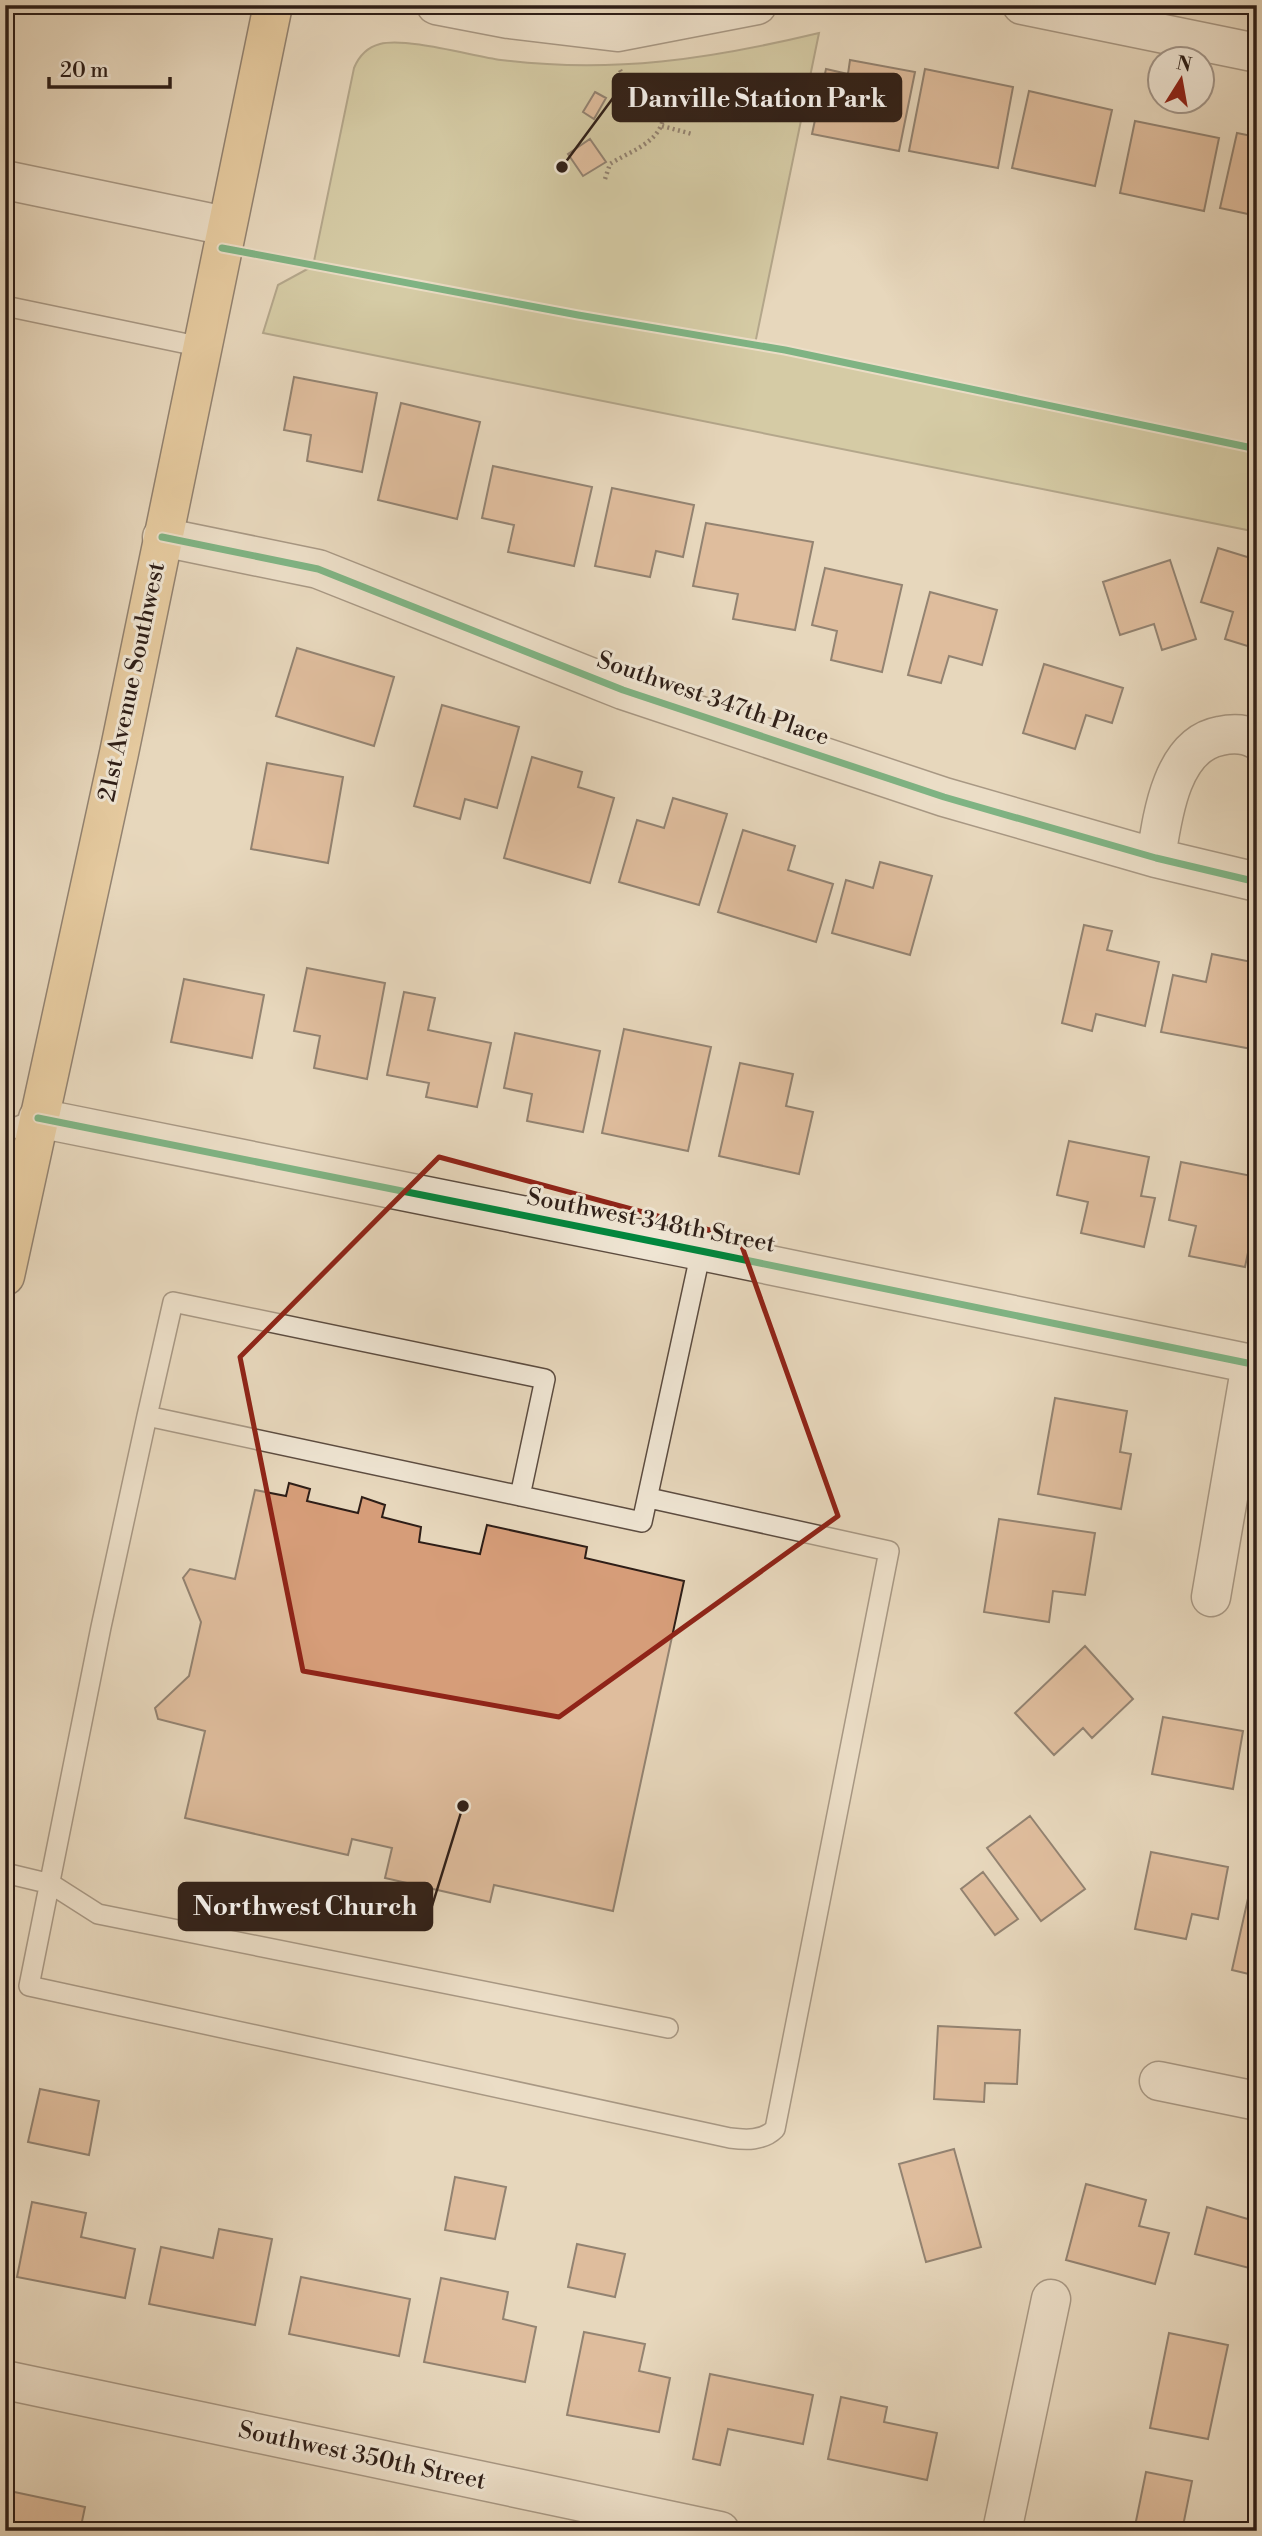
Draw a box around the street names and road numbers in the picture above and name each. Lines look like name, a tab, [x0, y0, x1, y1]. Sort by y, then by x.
street label: 21st Avenue Southwest	[92, 559, 172, 805]
street label: Southwest 347th Place	[593, 645, 833, 753]
street label: Southwest 348th Street	[524, 1182, 778, 1260]
street label: Southwest 350th Street	[236, 2415, 489, 2497]

